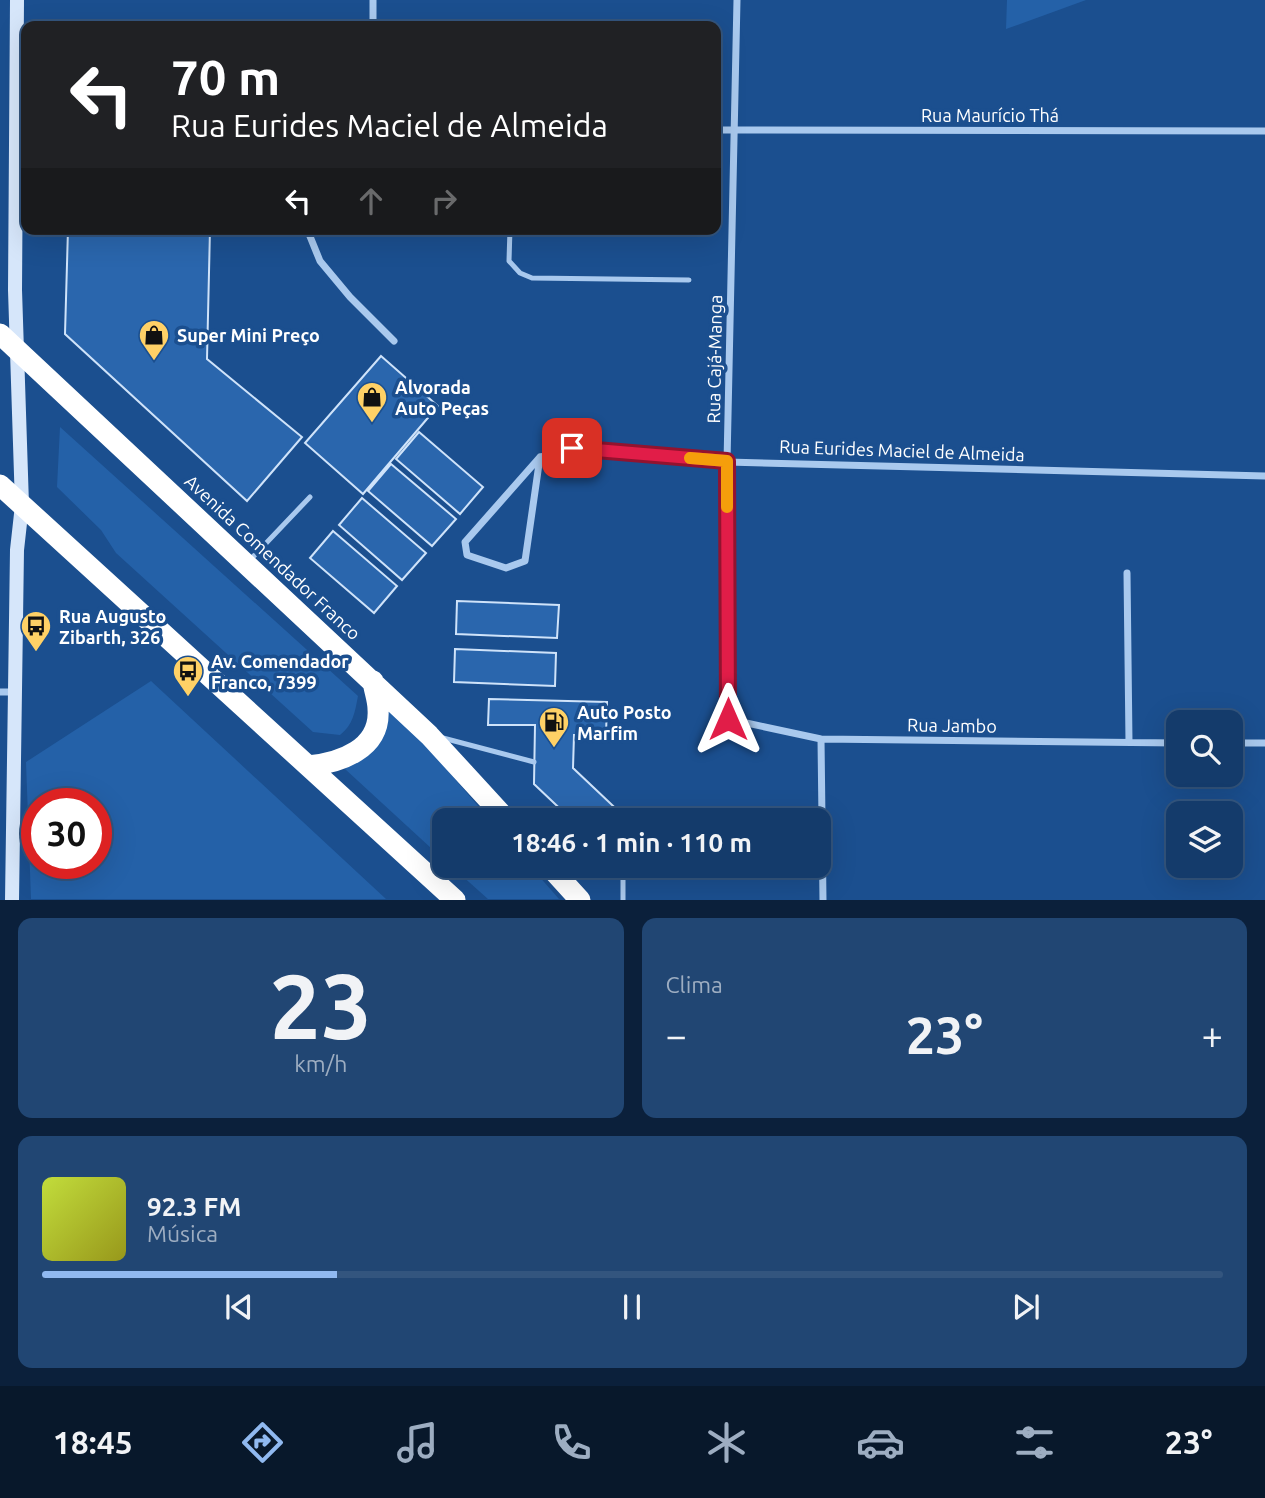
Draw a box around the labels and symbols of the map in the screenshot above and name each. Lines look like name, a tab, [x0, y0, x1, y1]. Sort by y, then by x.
street label: Rua Maurício Thá	[921, 105, 1059, 125]
street label: Rua Cajá-Manga	[703, 294, 725, 424]
shop icon: Super Mini Preço	[137, 318, 171, 362]
place label: Super Mini Preço	[177, 325, 320, 346]
place label: Alvorada Auto Peças	[395, 377, 489, 419]
shop icon: Alvorada Auto Peças	[355, 380, 389, 424]
pin	[542, 418, 602, 478]
street label: Rua Eurides Maciel de Almeida	[779, 436, 1025, 464]
street label: Avenida Comendador Franco	[181, 471, 365, 643]
place label: Rua Augusto Zibarth, 326	[59, 606, 166, 647]
bus stop icon: Rua Augusto Zibarth, 326	[19, 609, 53, 653]
place label: Av. Comendador Franco, 7399	[211, 651, 349, 692]
bus stop icon: Av. Comendador Franco, 7399	[171, 654, 205, 698]
position arrow	[691, 682, 765, 756]
place label: Auto Posto Marfim	[577, 702, 672, 743]
fuel station icon: Auto Posto Marfim	[537, 705, 571, 749]
street label: Rua Jambo	[907, 714, 997, 736]
speed limit sign: 30	[21, 788, 112, 879]

